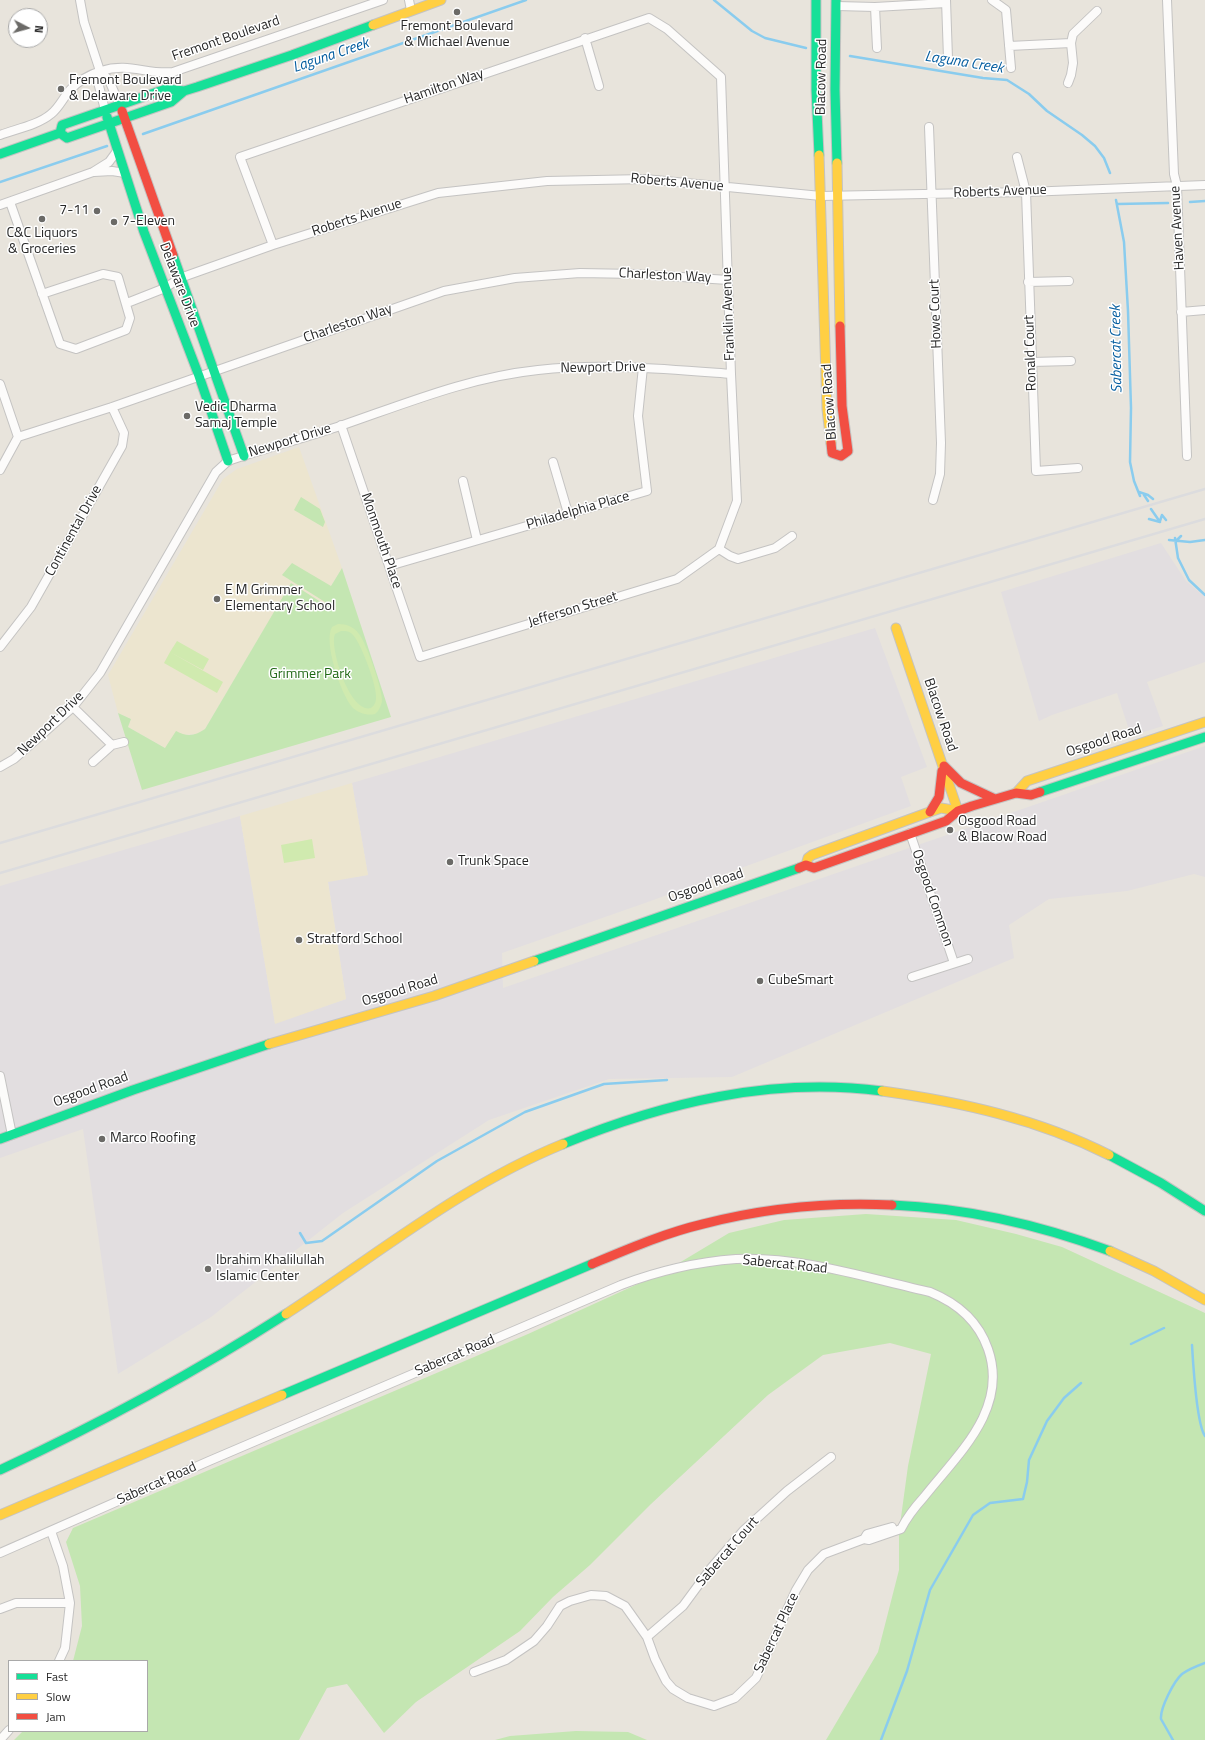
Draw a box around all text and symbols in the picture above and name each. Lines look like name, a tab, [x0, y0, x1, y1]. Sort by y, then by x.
marker: Fremont Boulevard & Michael Avenue	[452, 7, 462, 17]
north arrow	[8, 8, 48, 48]
street label: Fremont Boulevard	[170, 13, 282, 65]
place label: Fremont Boulevard & Michael Avenue	[401, 19, 513, 52]
text: N	[31, 25, 47, 34]
water label: Laguna Creek	[291, 35, 371, 77]
street label: Blacow Road	[813, 39, 831, 115]
water label: Laguna Creek	[923, 48, 1005, 78]
street label: Hamilton Way	[402, 66, 486, 108]
place label: Fremont Boulevard & Delaware Drive	[69, 73, 182, 106]
marker: Fremont Boulevard & Delaware Drive	[56, 84, 66, 94]
street label: Roberts Avenue	[630, 171, 724, 195]
street label: Roberts Avenue	[953, 182, 1047, 202]
street label: Haven Avenue	[1167, 185, 1189, 271]
street label: Roberts Avenue	[310, 196, 404, 240]
place label: 7-11	[59, 203, 89, 219]
marker: 7-11	[92, 206, 102, 216]
marker: C&C Liquors & Groceries	[37, 214, 47, 224]
place label: 7-Eleven	[122, 214, 175, 230]
marker: 7-Eleven	[109, 217, 119, 227]
place label: C&C Liquors & Groceries	[6, 226, 78, 258]
street label: Delaware Drive	[155, 240, 203, 330]
street label: Charleston Way	[618, 265, 712, 287]
street label: Franklin Avenue	[719, 267, 739, 361]
street label: Howe Court	[926, 279, 946, 349]
street label: Charleston Way	[301, 301, 395, 347]
water label: Sabercat Creek	[1107, 305, 1127, 393]
street label: Ronald Court	[1021, 315, 1041, 391]
street label: Newport Drive	[560, 359, 646, 377]
street label: Blacow Road	[819, 363, 841, 441]
place label: Vedic Dharma Samaj Temple	[195, 400, 277, 432]
marker: Vedic Dharma Samaj Temple	[182, 411, 192, 421]
street label: Newport Drive	[247, 420, 333, 462]
street label: Continental Drive	[42, 483, 106, 579]
street label: Philadelphia Place	[524, 488, 632, 534]
street label: Monmouth Place	[357, 491, 405, 591]
place label: E M Grimmer Elementary School	[225, 583, 335, 616]
street label: Jefferson Street	[526, 588, 620, 632]
marker: E M Grimmer Elementary School	[212, 594, 222, 604]
park label: Grimmer Park	[269, 667, 351, 683]
street label: Blacow Road	[920, 676, 960, 754]
street label: Newport Drive	[14, 688, 88, 760]
street label: Osgood Road	[1064, 721, 1144, 761]
place label: Osgood Road & Blacow Road	[958, 814, 1047, 846]
marker: Osgood Road & Blacow Road	[945, 825, 955, 835]
street label: Osgood Common	[908, 847, 956, 949]
place label: Trunk Space	[458, 854, 529, 870]
marker: Trunk Space	[445, 857, 455, 867]
street label: Osgood Road	[666, 865, 746, 907]
place label: Stratford School	[307, 932, 402, 948]
marker: Stratford School	[294, 935, 304, 945]
street label: Osgood Road	[360, 971, 440, 1011]
place label: CubeSmart	[768, 973, 833, 989]
marker: CubeSmart	[755, 976, 765, 986]
street label: Osgood Road	[51, 1069, 131, 1111]
place label: Marco Roofing	[110, 1131, 196, 1147]
marker: Marco Roofing	[97, 1134, 107, 1144]
street label: Sabercat Road	[742, 1252, 828, 1278]
place label: Ibrahim Khalilullah Islamic Center	[216, 1253, 324, 1286]
marker: Ibrahim Khalilullah Islamic Center	[203, 1264, 213, 1274]
street label: Sabercat Road	[413, 1332, 497, 1380]
street label: Sabercat Road	[115, 1459, 199, 1509]
street label: Sabercat Court	[693, 1514, 763, 1590]
street label: Sabercat Place	[751, 1590, 803, 1676]
legend	[8, 1660, 148, 1732]
text: Fast	[46, 1667, 68, 1686]
text: Slow	[46, 1687, 71, 1706]
text: Jam	[46, 1707, 66, 1726]

